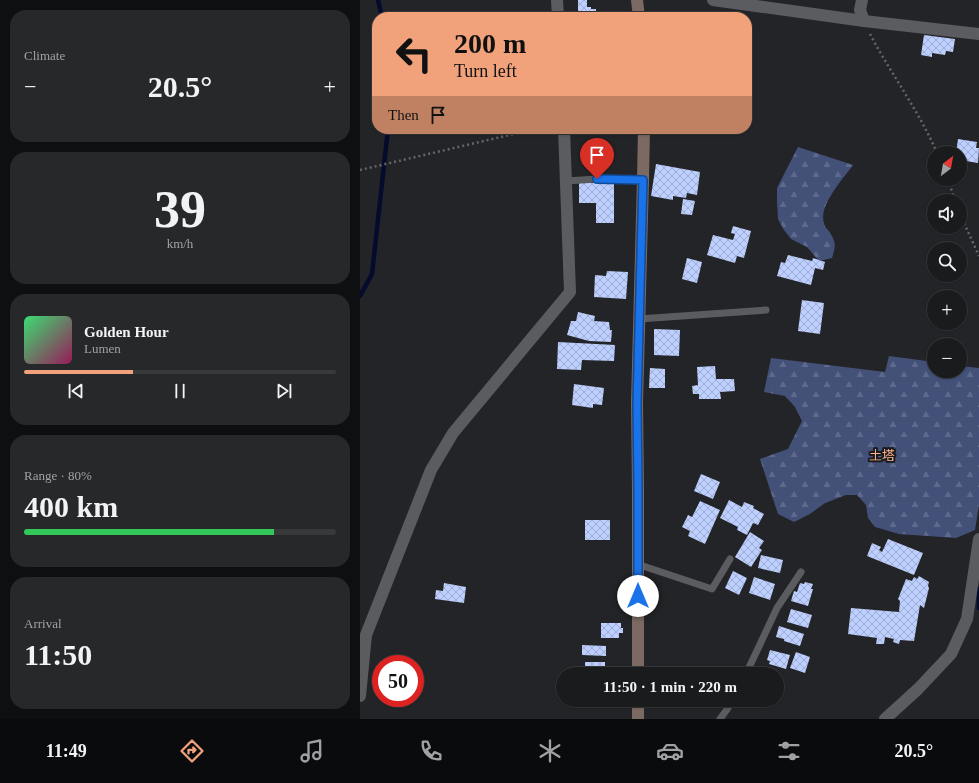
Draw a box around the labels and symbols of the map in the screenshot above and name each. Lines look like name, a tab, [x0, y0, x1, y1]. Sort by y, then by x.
pin	[580, 138, 614, 179]
north arrow	[927, 146, 967, 186]
district label: 土塔	[869, 448, 895, 463]
position arrow	[617, 575, 659, 617]
speed limit sign: 50	[372, 655, 424, 707]

